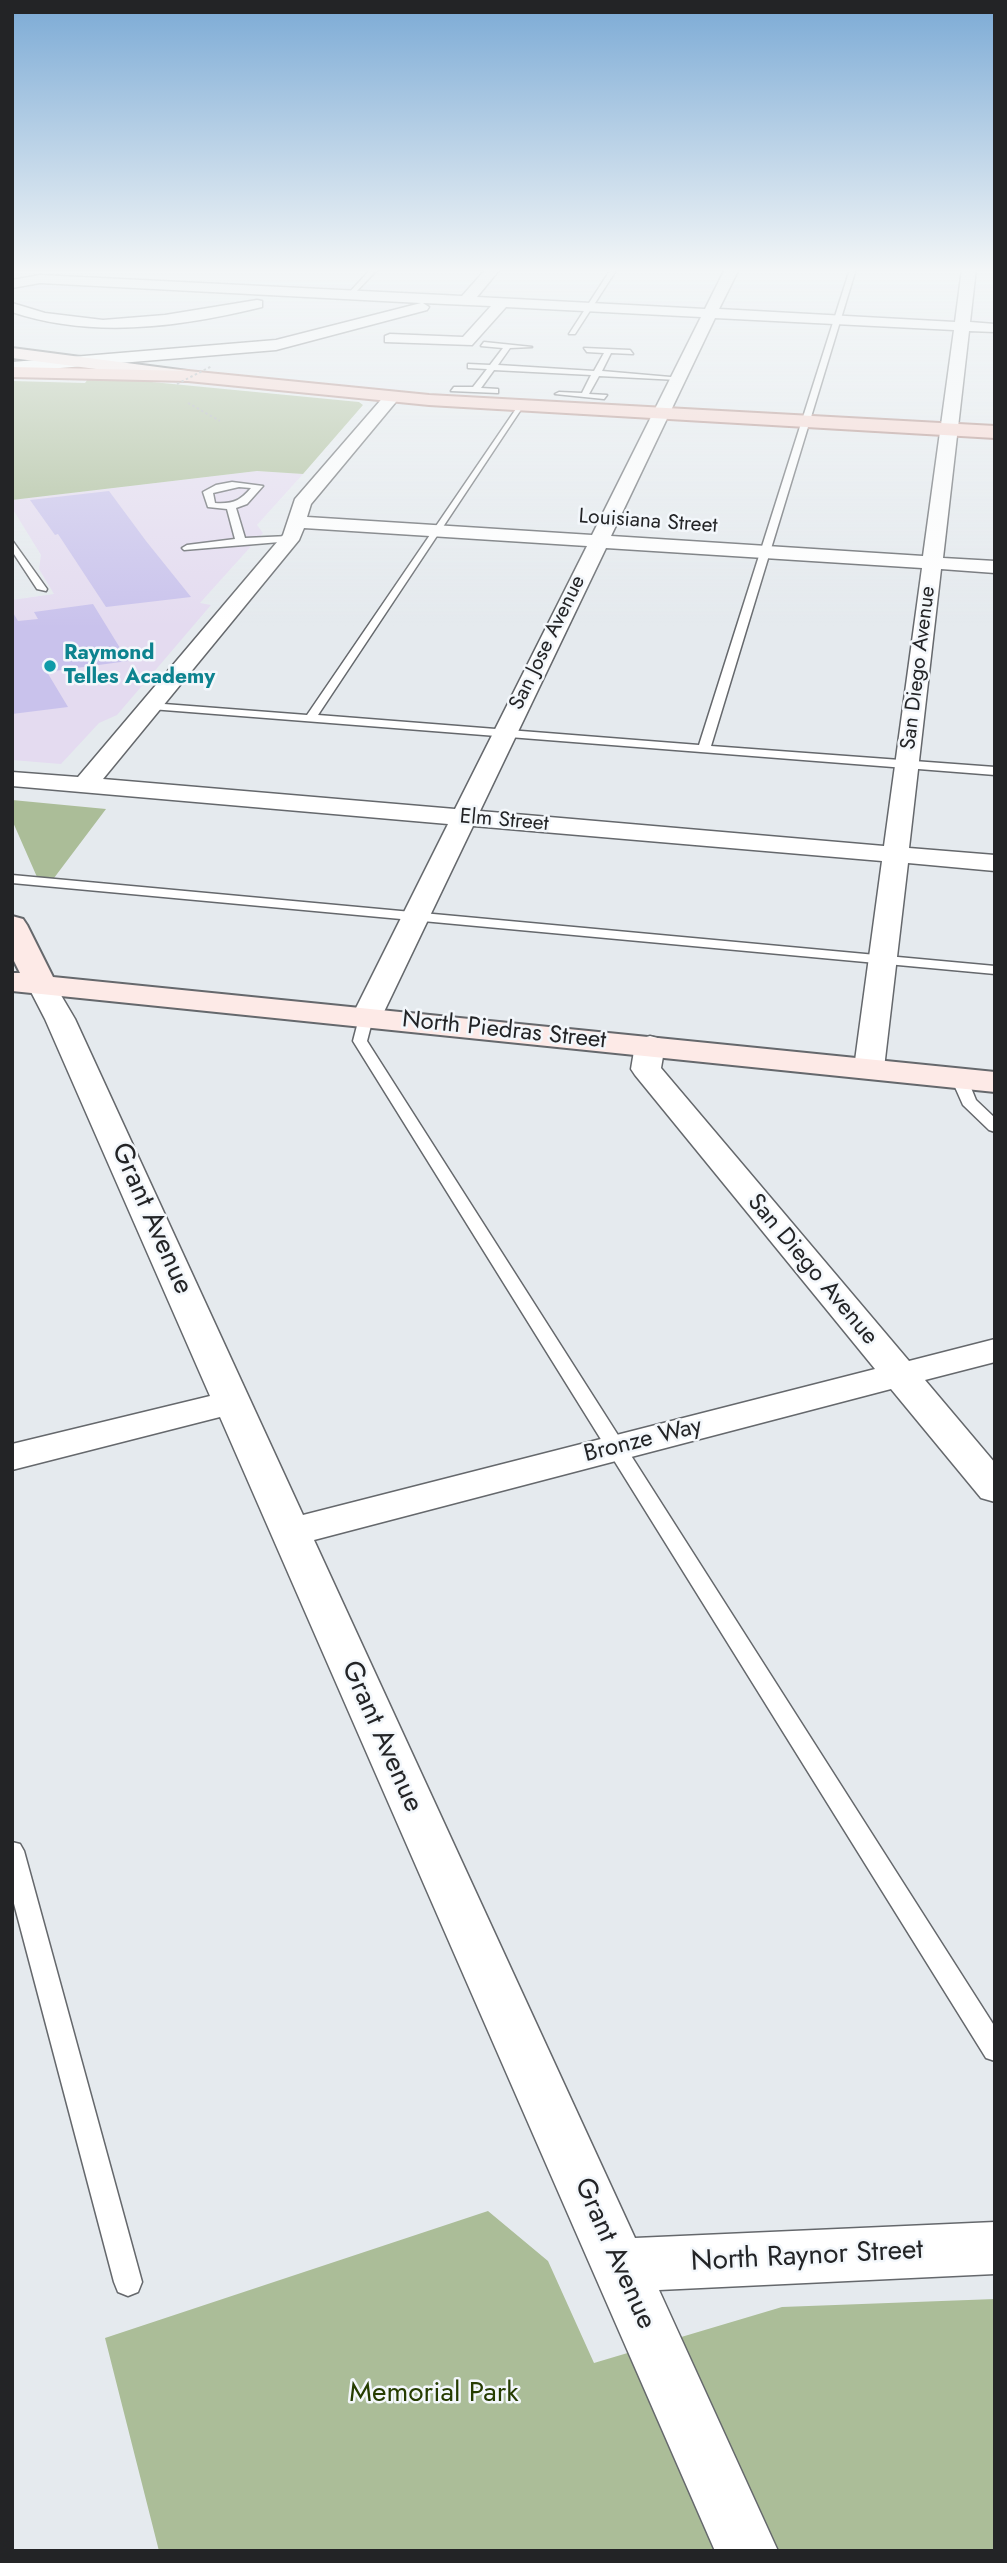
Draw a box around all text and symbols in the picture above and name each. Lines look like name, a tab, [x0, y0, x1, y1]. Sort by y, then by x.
street label: Louisiana Street	[578, 505, 718, 539]
street label: San Jose Avenue	[505, 572, 591, 714]
street label: San Diego Avenue	[896, 585, 942, 751]
place label: Raymond Telles Academy	[64, 641, 215, 691]
marker: Raymond Telles Academy	[42, 658, 58, 674]
street label: Elm Street	[458, 805, 550, 837]
street label: North Piedras Street	[401, 1006, 607, 1056]
street label: Grant Avenue	[103, 1138, 199, 1300]
street label: San Diego Avenue	[740, 1189, 884, 1351]
street label: Bronze Way	[581, 1412, 705, 1470]
street label: Grant Avenue	[333, 1656, 429, 1818]
street label: Grant Avenue	[566, 2173, 662, 2335]
street label: North Raynor Street	[690, 2234, 924, 2280]
park label: Memorial Park	[349, 2377, 519, 2411]

